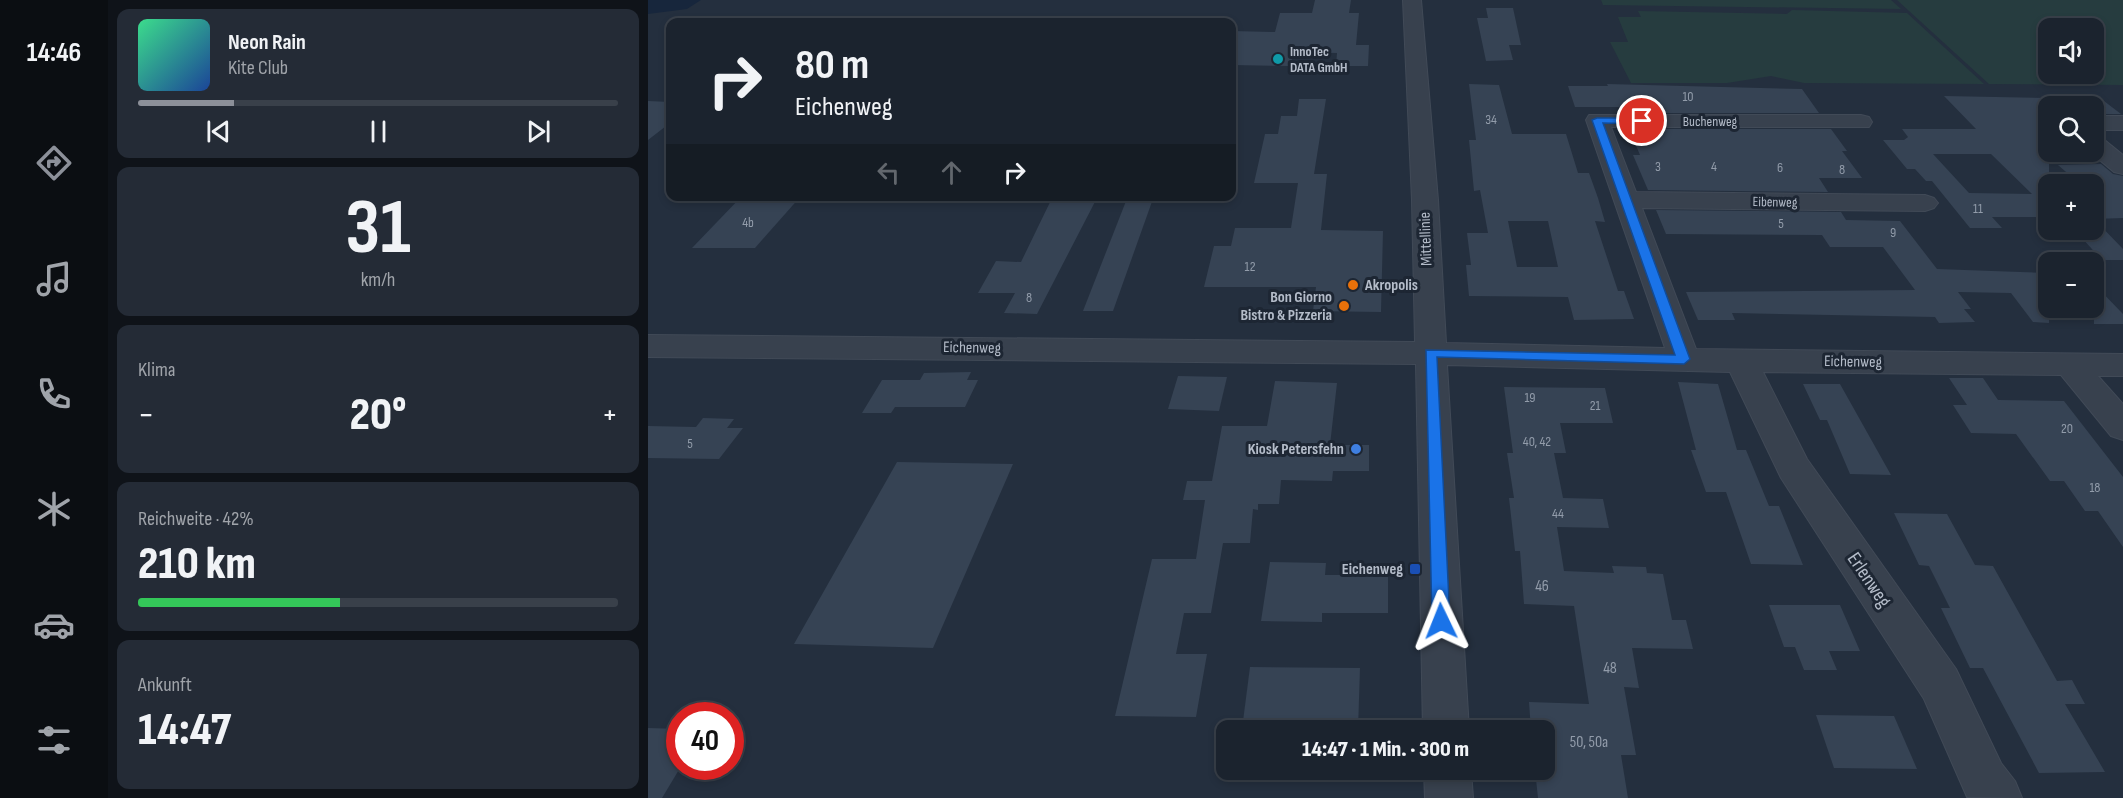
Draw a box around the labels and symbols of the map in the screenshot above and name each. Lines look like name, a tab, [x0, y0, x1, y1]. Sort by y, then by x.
place label: InnoTec DATA GmbH	[1290, 43, 1348, 76]
marker: InnoTec DATA GmbH	[1271, 52, 1285, 66]
house number: 10	[1682, 88, 1694, 105]
pin	[1616, 95, 1667, 146]
house number: 34	[1485, 111, 1497, 128]
street label: Buchenweg	[1683, 113, 1738, 130]
house number: 3	[1655, 158, 1661, 175]
house number: 4	[1711, 158, 1717, 175]
house number: 6	[1777, 159, 1783, 176]
house number: 8	[1839, 161, 1845, 178]
street label: Eibenweg	[1752, 193, 1798, 211]
house number: 11	[1973, 200, 1983, 217]
street label: Mittellinie	[1416, 212, 1436, 266]
house number: 4b	[742, 214, 754, 231]
house number: 5	[1778, 215, 1784, 232]
house number: 9	[1890, 224, 1896, 241]
house number: 12	[1245, 258, 1256, 275]
place label: Akropolis	[1364, 276, 1418, 295]
marker: Akropolis	[1346, 278, 1360, 292]
place label: Bon Giorno Bistro & Pizzeria	[1240, 288, 1332, 325]
house number: 8	[1026, 289, 1032, 306]
marker: Bon Giorno Bistro & Pizzeria	[1337, 299, 1351, 313]
street label: Eichenweg	[943, 338, 1001, 358]
street label: Eichenweg	[1824, 352, 1882, 372]
house number: 19	[1524, 389, 1536, 406]
house number: 21	[1590, 397, 1600, 414]
house number: 20	[2061, 420, 2073, 437]
house number: 40, 42	[1523, 433, 1551, 450]
house number: 5	[687, 435, 693, 452]
place label: Kiosk Petersfehn	[1248, 440, 1344, 459]
marker: Kiosk Petersfehn	[1349, 442, 1363, 456]
house number: 18	[2089, 479, 2101, 496]
house number: 44	[1552, 505, 1564, 522]
street label: Erlenweg	[1842, 548, 1896, 612]
place label: Eichenweg	[1342, 560, 1403, 579]
marker: Eichenweg	[1408, 562, 1422, 576]
house number: 46	[1535, 577, 1549, 596]
position arrow	[1409, 589, 1473, 653]
house number: 48	[1603, 659, 1617, 678]
speed limit sign: 40	[666, 702, 744, 780]
house number: 50, 50a	[1570, 733, 1608, 752]

